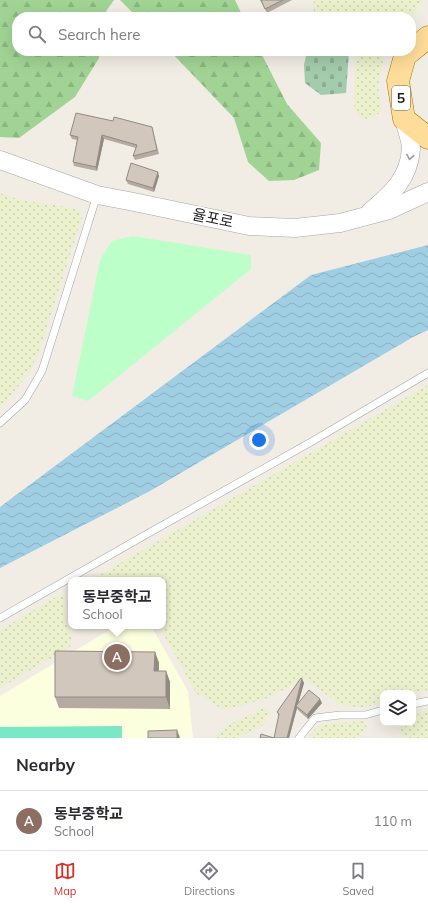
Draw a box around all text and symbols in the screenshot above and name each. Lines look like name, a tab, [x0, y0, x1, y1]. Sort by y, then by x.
search box	[12, 12, 416, 56]
icon: search	[26, 23, 48, 45]
text: Search here	[58, 25, 140, 44]
road number: 5	[392, 86, 410, 110]
one-way arrow	[406, 154, 414, 160]
street label: 율포로	[191, 204, 235, 232]
your location	[249, 430, 269, 450]
popup	[68, 577, 166, 629]
text: 동부중학교	[82, 587, 152, 606]
text: School	[82, 606, 123, 622]
pin: A	[104, 642, 130, 672]
map controls	[380, 690, 416, 726]
button: layers	[380, 690, 416, 726]
text: Nearby	[16, 754, 75, 775]
text: 동부중학교	[54, 804, 123, 823]
text: A	[24, 813, 34, 829]
text: 110 m	[374, 813, 412, 829]
text: School	[54, 823, 94, 839]
tab: Map	[54, 860, 76, 898]
tab: Directions	[184, 860, 235, 898]
tab: Saved	[342, 860, 374, 898]

